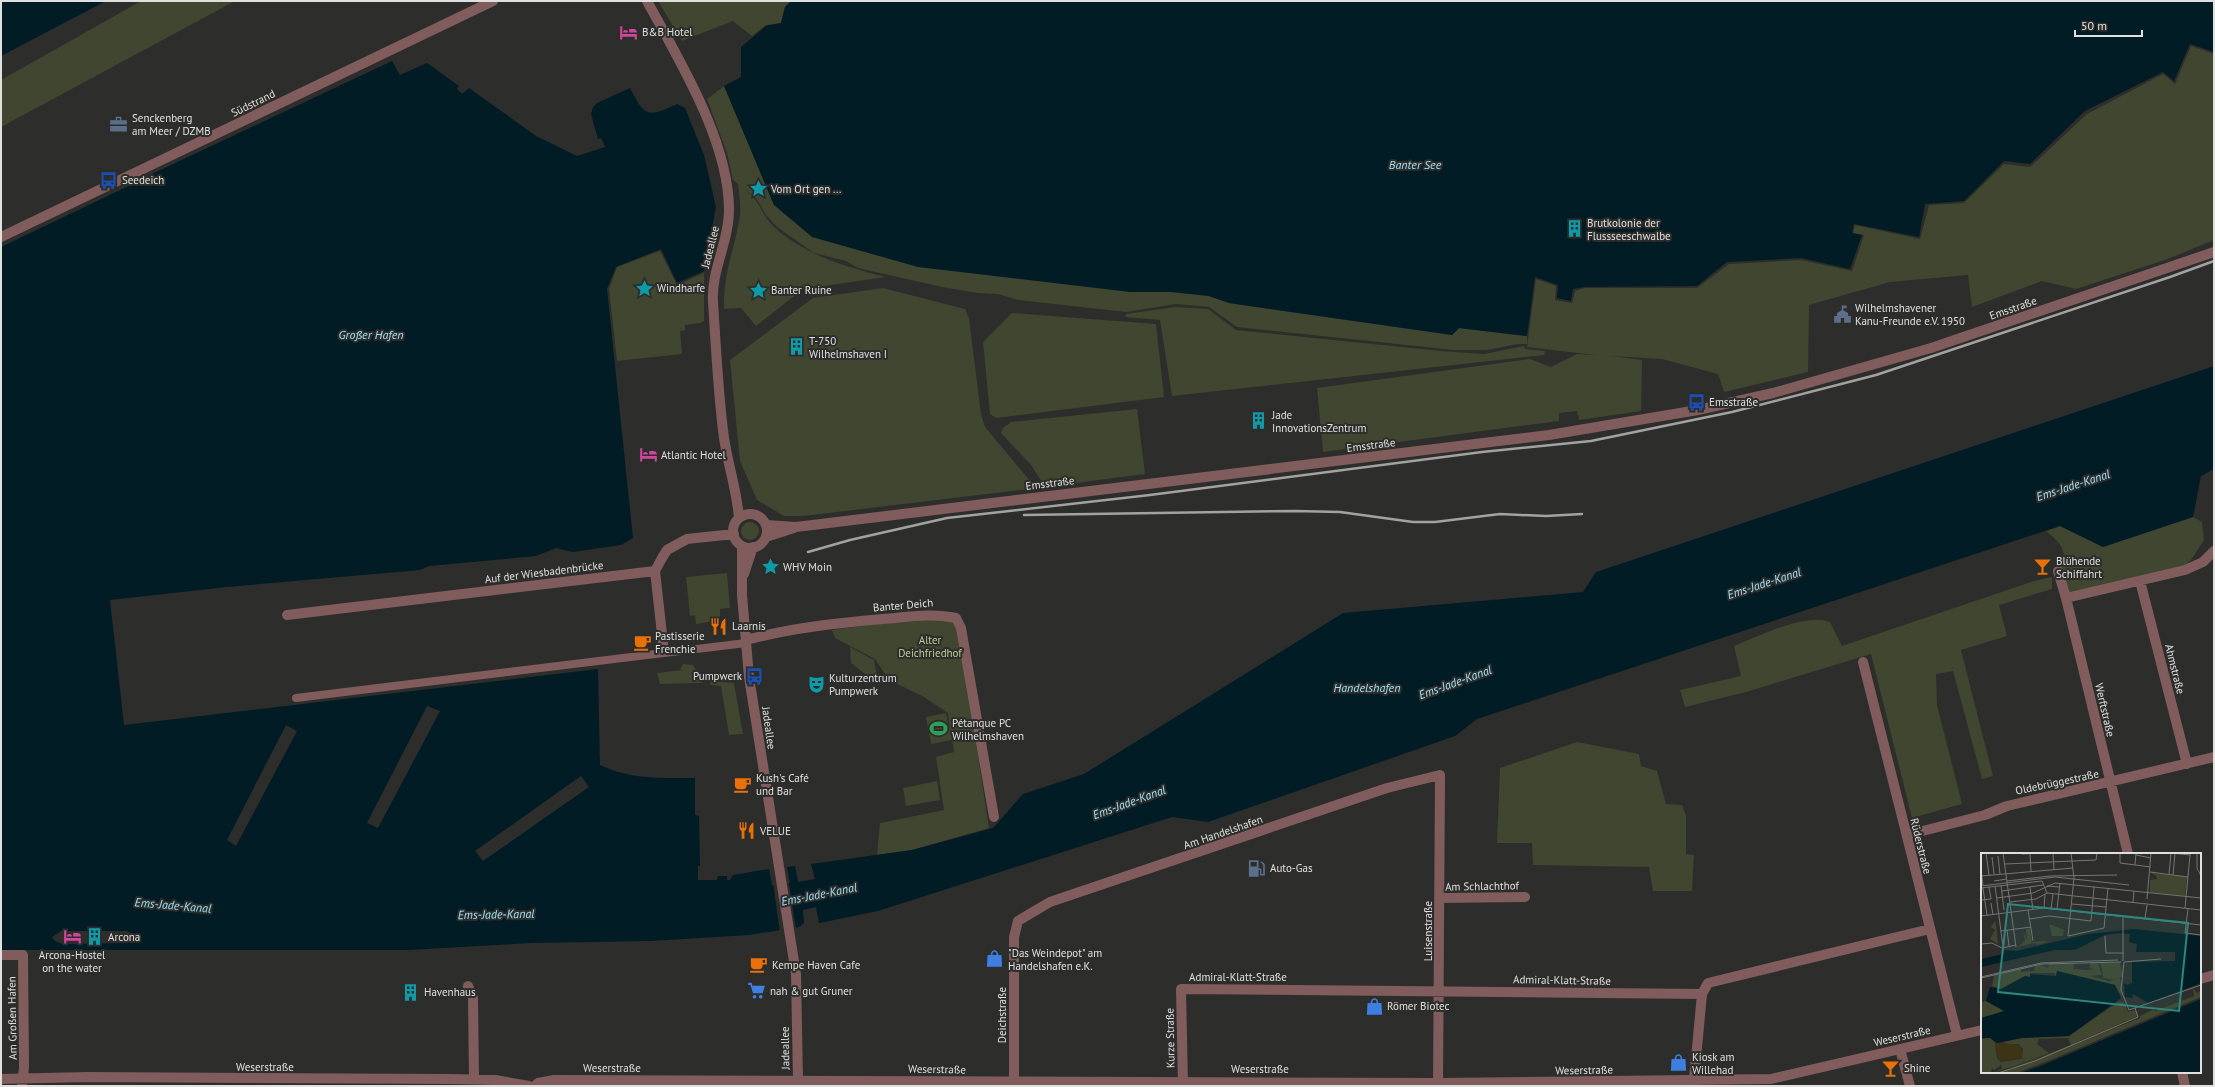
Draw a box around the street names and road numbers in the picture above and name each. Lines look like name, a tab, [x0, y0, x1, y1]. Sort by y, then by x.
street label: Südstrand	[229, 86, 277, 120]
street label: Jadeallee	[698, 224, 722, 271]
street label: Emsstraße	[1987, 293, 2039, 323]
street label: Emsstraße	[1346, 435, 1397, 455]
street label: Emsstraße	[1025, 473, 1076, 493]
street label: Auf der Wiesbadenbrücke	[484, 558, 604, 586]
street label: Banter Deich	[872, 595, 934, 615]
street label: Ahmstraße	[2162, 643, 2188, 696]
street label: Werftstraße	[2092, 682, 2118, 739]
street label: Jadeallee	[759, 705, 779, 751]
street label: Oldebrüggestraße	[2014, 766, 2100, 798]
street label: Am Handelshafen	[1181, 812, 1265, 852]
street label: Rüderstraße	[1907, 817, 1935, 876]
street label: Am Schlachthof	[1445, 878, 1519, 894]
street label: Luisenstraße	[1421, 900, 1435, 961]
street label: Admiral-Klatt-Straße	[1189, 970, 1287, 984]
street label: Admiral-Klatt-Straße	[1513, 972, 1611, 988]
street label: Am Großen Hafen	[4, 976, 20, 1060]
street label: Deichstraße	[995, 986, 1009, 1043]
street label: Kurze Straße	[1162, 1007, 1178, 1068]
street label: Weserstraße	[1872, 1023, 1932, 1049]
street label: Jadeallee	[778, 1026, 792, 1071]
street label: Weserstraße	[236, 1060, 294, 1074]
street label: Weserstraße	[583, 1061, 641, 1075]
street label: Weserstraße	[908, 1061, 966, 1077]
street label: Weserstraße	[1231, 1062, 1289, 1076]
street label: Weserstraße	[1555, 1062, 1613, 1078]

